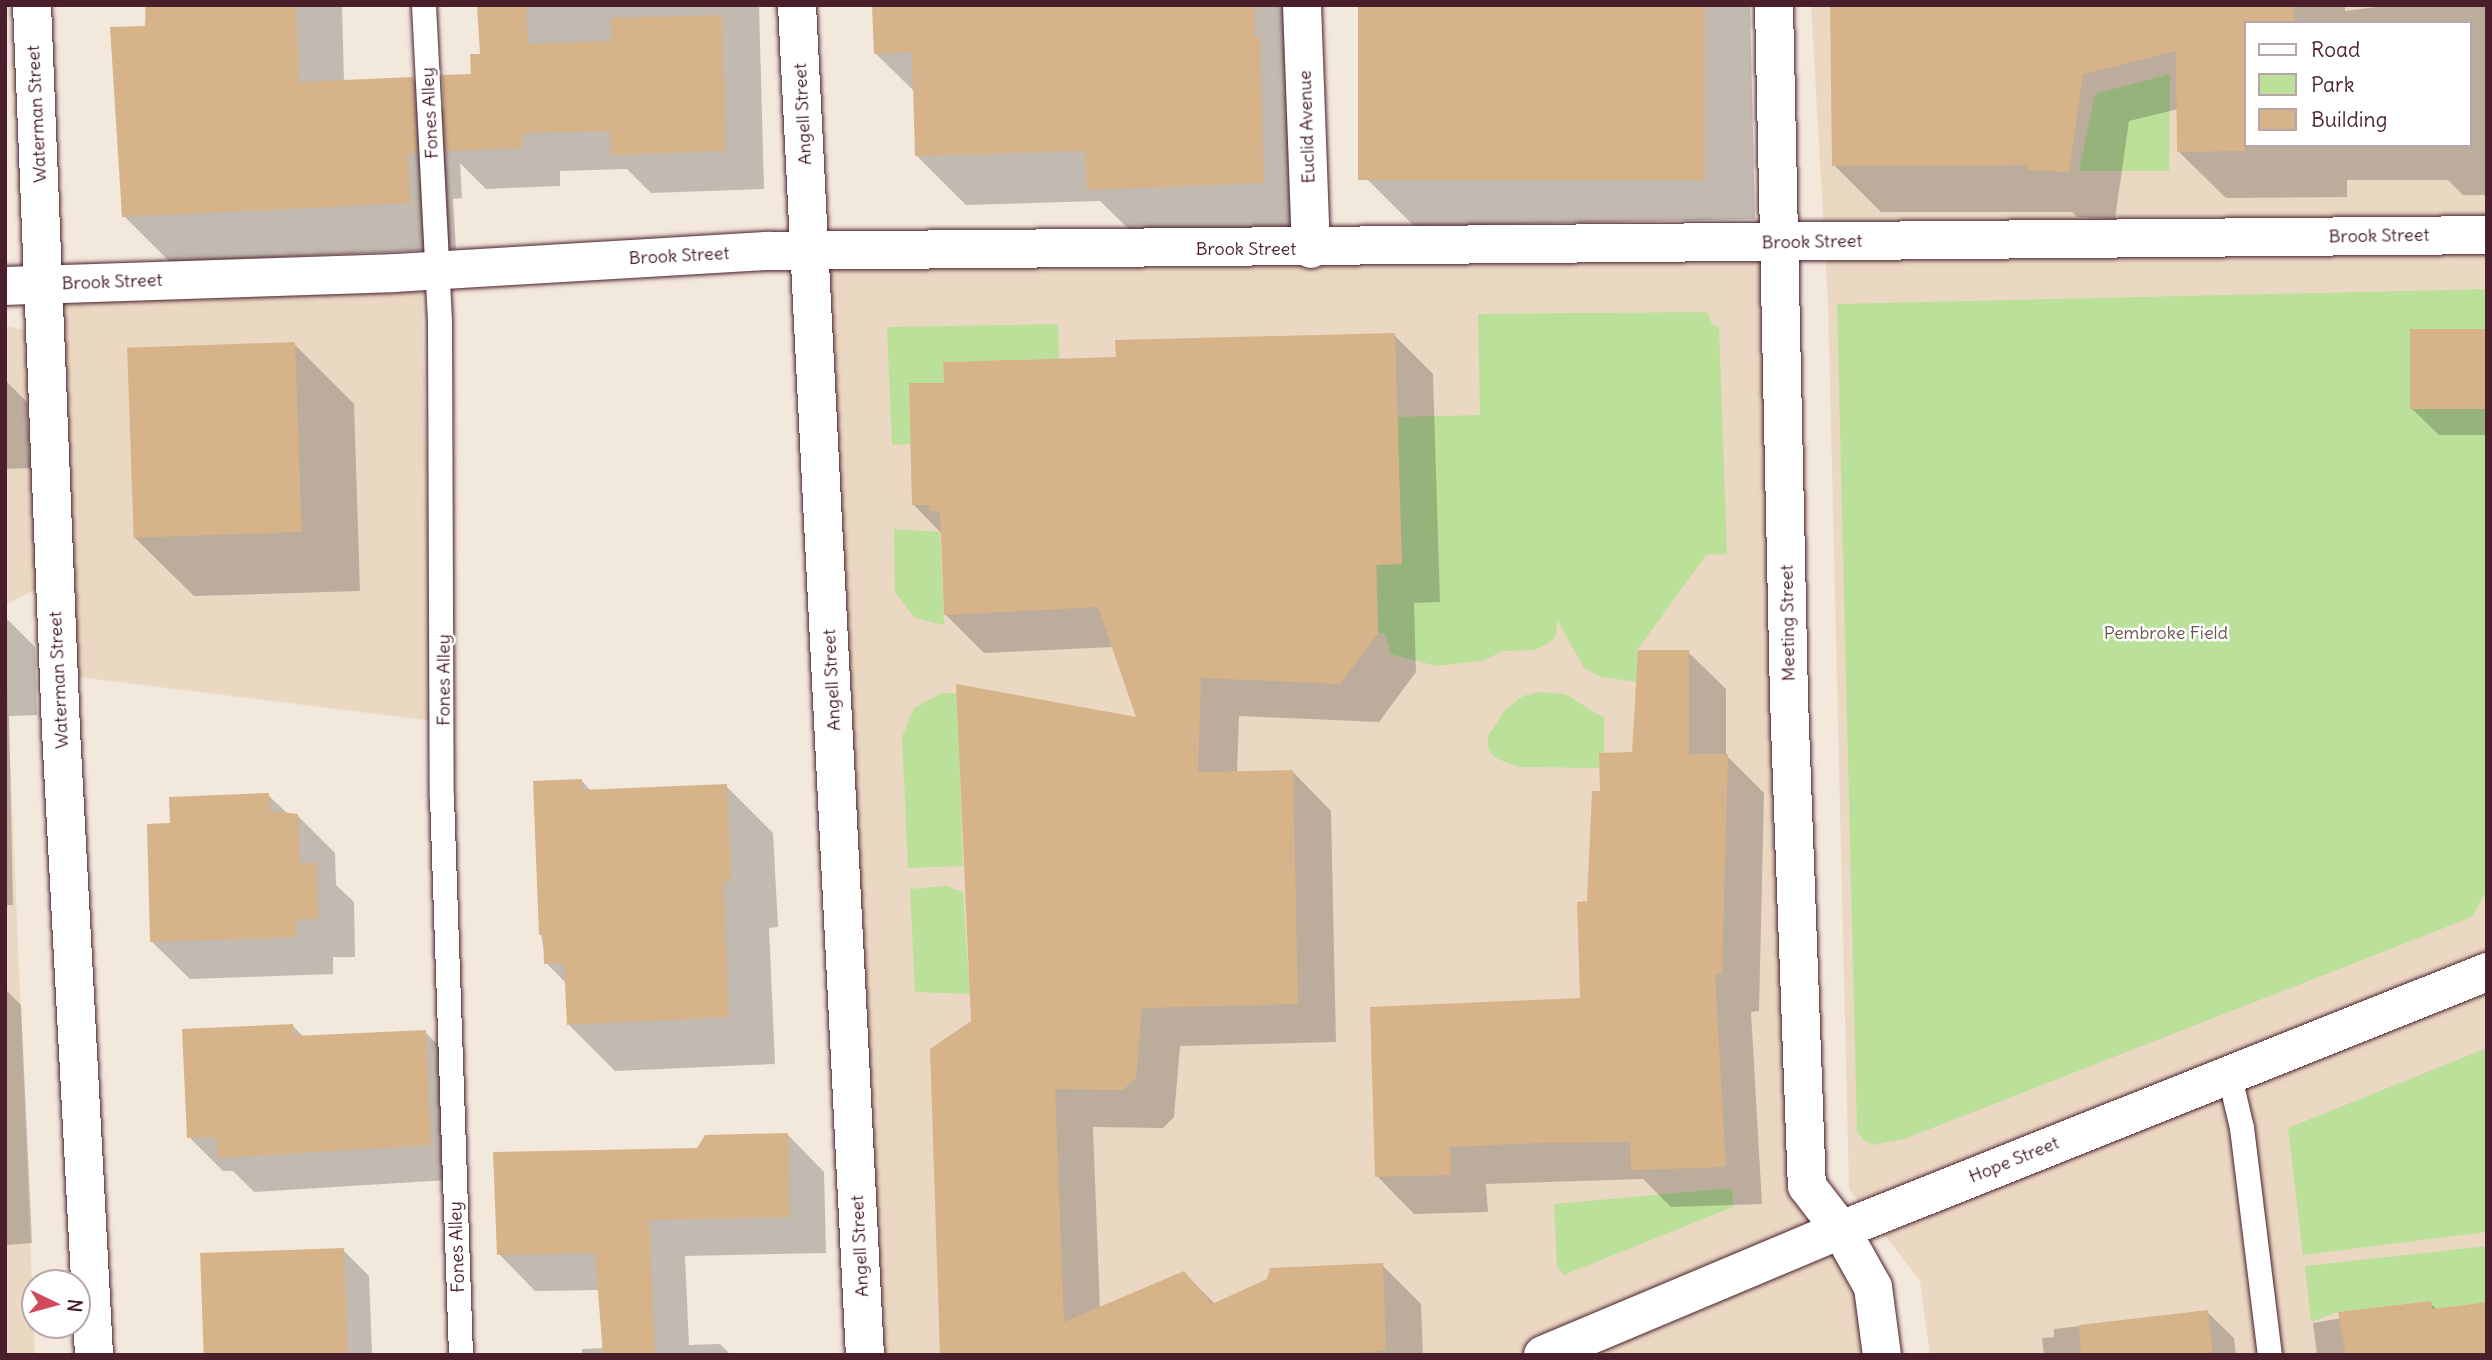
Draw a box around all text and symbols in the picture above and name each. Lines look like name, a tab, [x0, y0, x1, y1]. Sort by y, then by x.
legend	[2244, 21, 2471, 147]
text: Road	[2311, 36, 2360, 63]
street label: Waterman Street	[23, 45, 51, 183]
street label: Angell Street	[790, 62, 816, 166]
street label: Fones Alley	[417, 67, 443, 159]
street label: Euclid Avenue	[1294, 70, 1320, 184]
text: Park	[2311, 71, 2354, 98]
text: Building	[2311, 106, 2387, 133]
street label: Brook Street	[2328, 224, 2430, 248]
street label: Brook Street	[1761, 230, 1863, 254]
street label: Brook Street	[1196, 238, 1296, 260]
street label: Brook Street	[628, 243, 730, 269]
street label: Brook Street	[61, 269, 163, 295]
street label: Meeting Street	[1776, 564, 1800, 682]
street label: Waterman Street	[45, 611, 73, 749]
park label: Pembroke Field	[2104, 622, 2228, 644]
street label: Angell Street	[819, 628, 845, 732]
street label: Fones Alley	[433, 634, 455, 726]
street label: Hope Street	[1966, 1132, 2062, 1188]
street label: Angell Street	[847, 1194, 873, 1298]
street label: Fones Alley	[445, 1201, 469, 1293]
north arrow	[21, 1269, 91, 1339]
text: N	[62, 1298, 87, 1313]

